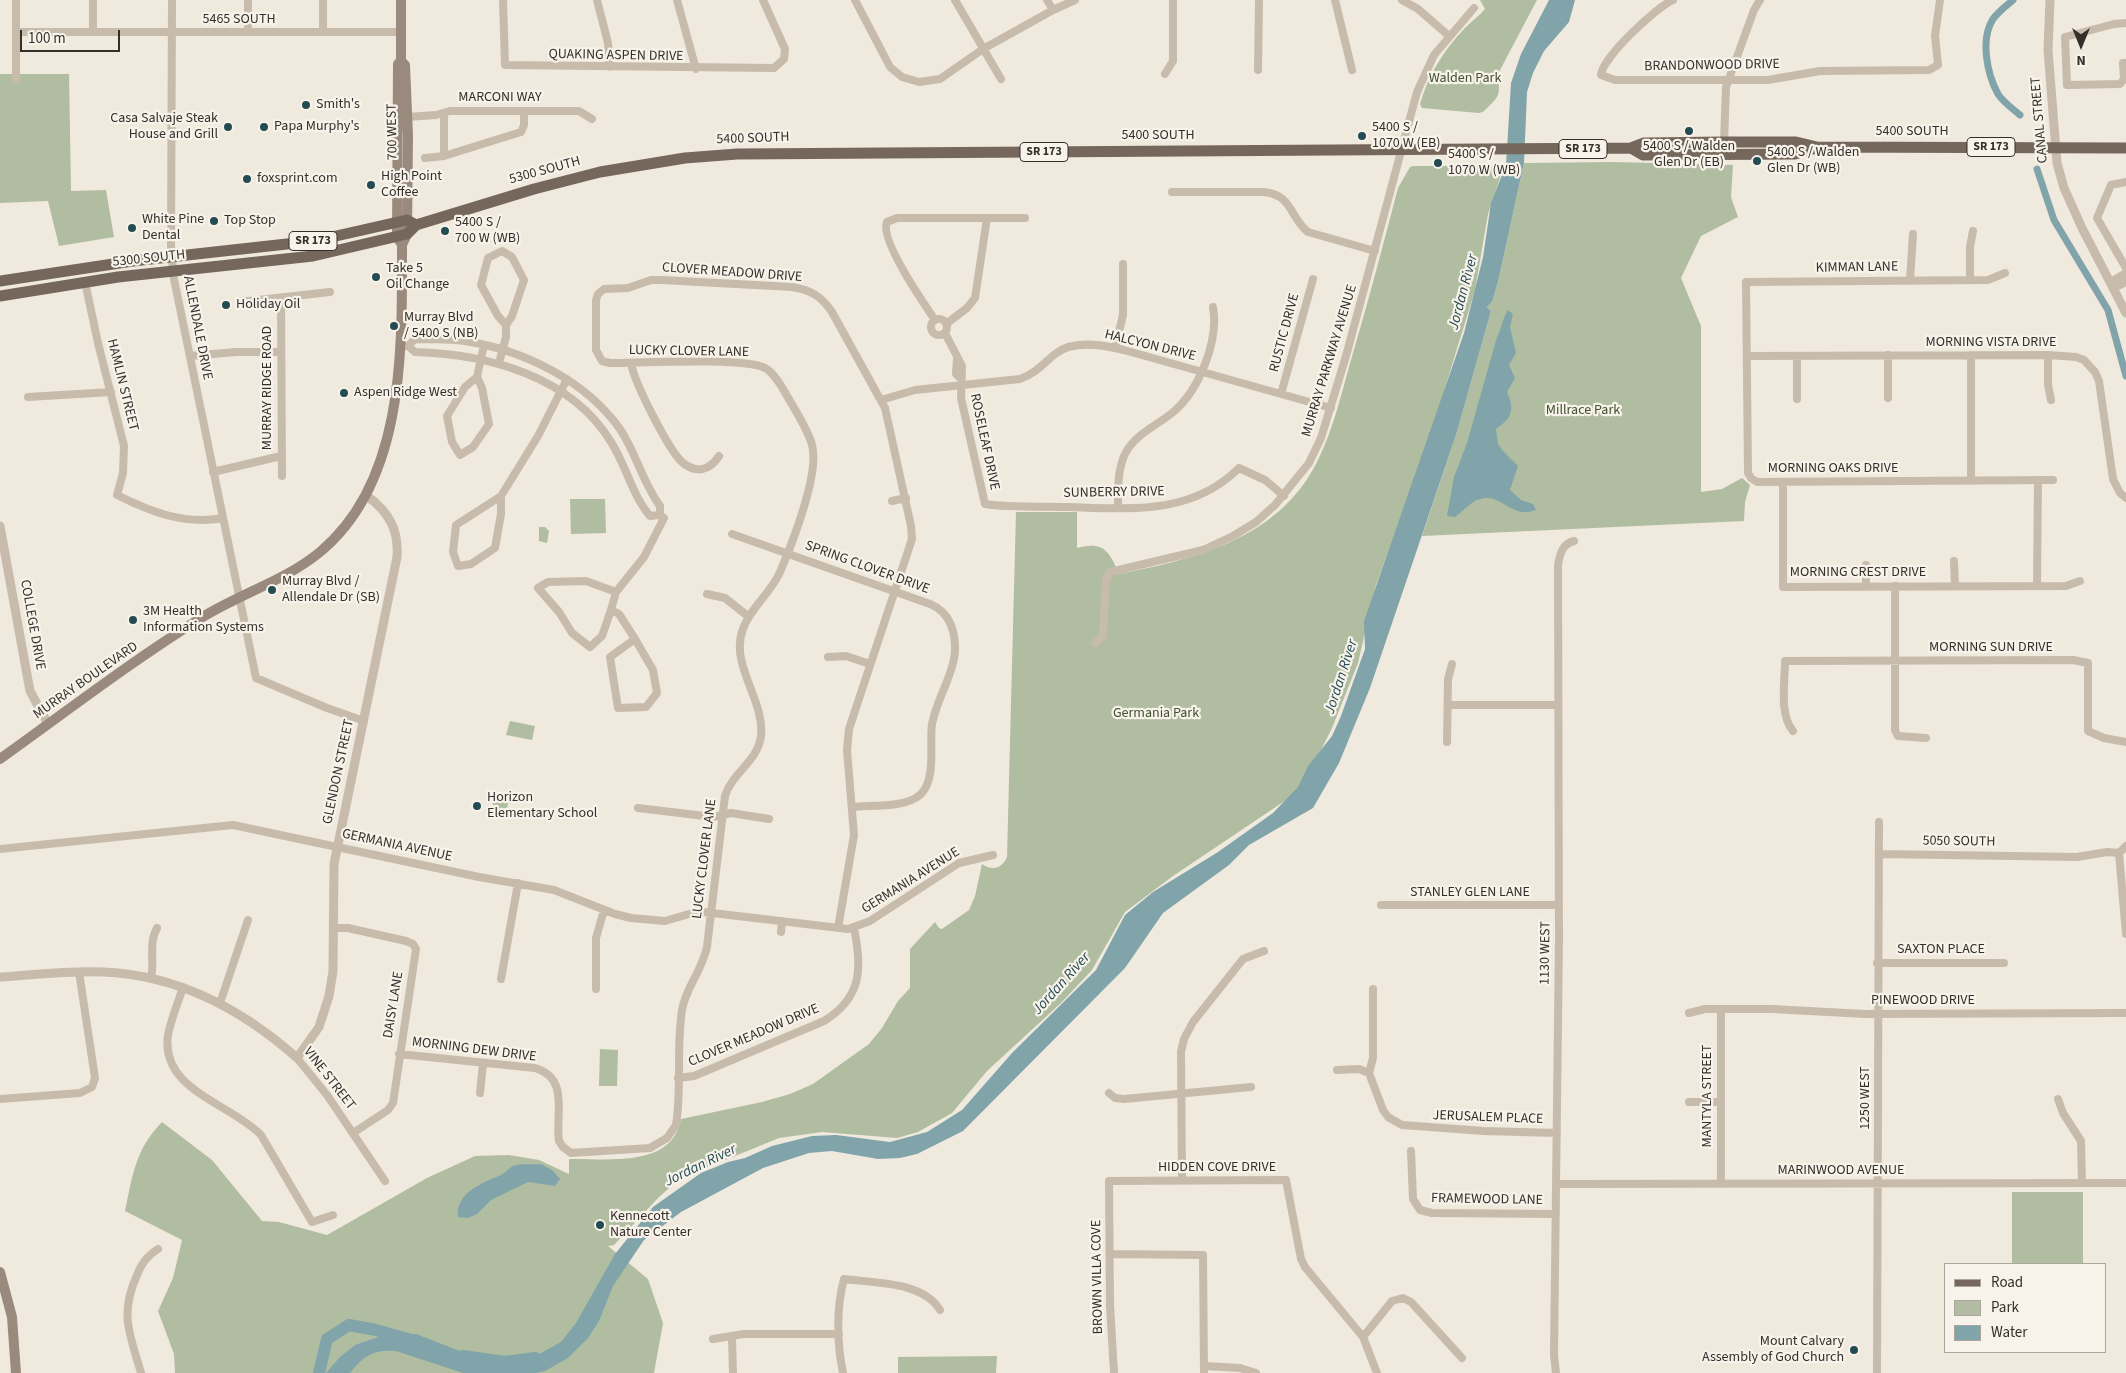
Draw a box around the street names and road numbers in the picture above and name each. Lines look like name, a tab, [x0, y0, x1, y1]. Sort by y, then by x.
street label: 5465 SOUTH	[202, 12, 276, 28]
street label: QUAKING ASPEN DRIVE	[548, 46, 684, 66]
street label: BRANDONWOOD DRIVE	[1644, 56, 1780, 76]
street label: CANAL STREET	[2028, 76, 2052, 164]
street label: MARCONI WAY	[458, 90, 542, 106]
street label: 700 WEST	[384, 103, 402, 161]
street label: 5400 SOUTH	[1875, 124, 1949, 140]
street label: 5400 SOUTH	[1121, 128, 1195, 144]
street label: 5400 SOUTH	[716, 129, 790, 149]
road number: SR 173	[1967, 138, 2015, 156]
road number: SR 173	[1559, 140, 1607, 158]
road number: SR 173	[1020, 142, 1068, 162]
street label: 5300 SOUTH	[508, 153, 582, 189]
road number: SR 173	[289, 232, 337, 250]
street label: 5300 SOUTH	[112, 247, 186, 271]
street label: KIMMAN LANE	[1816, 259, 1898, 277]
street label: CLOVER MEADOW DRIVE	[661, 260, 803, 286]
street label: ALLENDALE DRIVE	[179, 275, 215, 381]
street label: MURRAY PARKWAY AVENUE	[1299, 283, 1361, 439]
street label: RUSTIC DRIVE	[1266, 292, 1304, 374]
street label: MURRAY RIDGE ROAD	[260, 326, 276, 450]
street label: HALCYON DRIVE	[1103, 327, 1197, 365]
street label: MORNING VISTA DRIVE	[1926, 335, 2056, 351]
street label: HAMLIN STREET	[102, 337, 142, 433]
street label: LUCKY CLOVER LANE	[629, 343, 749, 361]
street label: ROSELEAF DRIVE	[966, 392, 1002, 492]
street label: MORNING OAKS DRIVE	[1768, 461, 1898, 477]
street label: SUNBERRY DRIVE	[1063, 484, 1165, 502]
street label: SPRING CLOVER DRIVE	[802, 538, 932, 598]
street label: MORNING CREST DRIVE	[1790, 565, 1926, 581]
street label: COLLEGE DRIVE	[16, 578, 48, 672]
street label: MURRAY BOULEVARD	[30, 639, 142, 723]
street label: MORNING SUN DRIVE	[1929, 640, 2053, 656]
street label: GLENDON STREET	[320, 718, 358, 826]
street label: LUCKY CLOVER LANE	[689, 798, 721, 920]
street label: GERMANIA AVENUE	[340, 826, 454, 866]
street label: 5050 SOUTH	[1922, 833, 1996, 851]
street label: GERMANIA AVENUE	[859, 844, 963, 918]
street label: STANLEY GLEN LANE	[1410, 885, 1530, 901]
street label: 1130 WEST	[1537, 921, 1555, 985]
street label: SAXTON PLACE	[1897, 942, 1985, 958]
street label: DAISY LANE	[380, 970, 408, 1040]
street label: PINEWOOD DRIVE	[1871, 993, 1975, 1009]
street label: CLOVER MEADOW DRIVE	[686, 1001, 822, 1071]
street label: MORNING DEW DRIVE	[411, 1034, 537, 1066]
street label: VINE STREET	[299, 1044, 359, 1114]
street label: MANTYLA STREET	[1700, 1045, 1716, 1147]
street label: 1250 WEST	[1858, 1066, 1874, 1130]
street label: JERUSALEM PLACE	[1432, 1108, 1544, 1128]
street label: HIDDEN COVE DRIVE	[1158, 1160, 1276, 1176]
street label: MARINWOOD AVENUE	[1778, 1163, 1904, 1179]
street label: FRAMEWOOD LANE	[1431, 1191, 1543, 1209]
street label: BROWN VILLA COVE	[1089, 1220, 1107, 1334]

